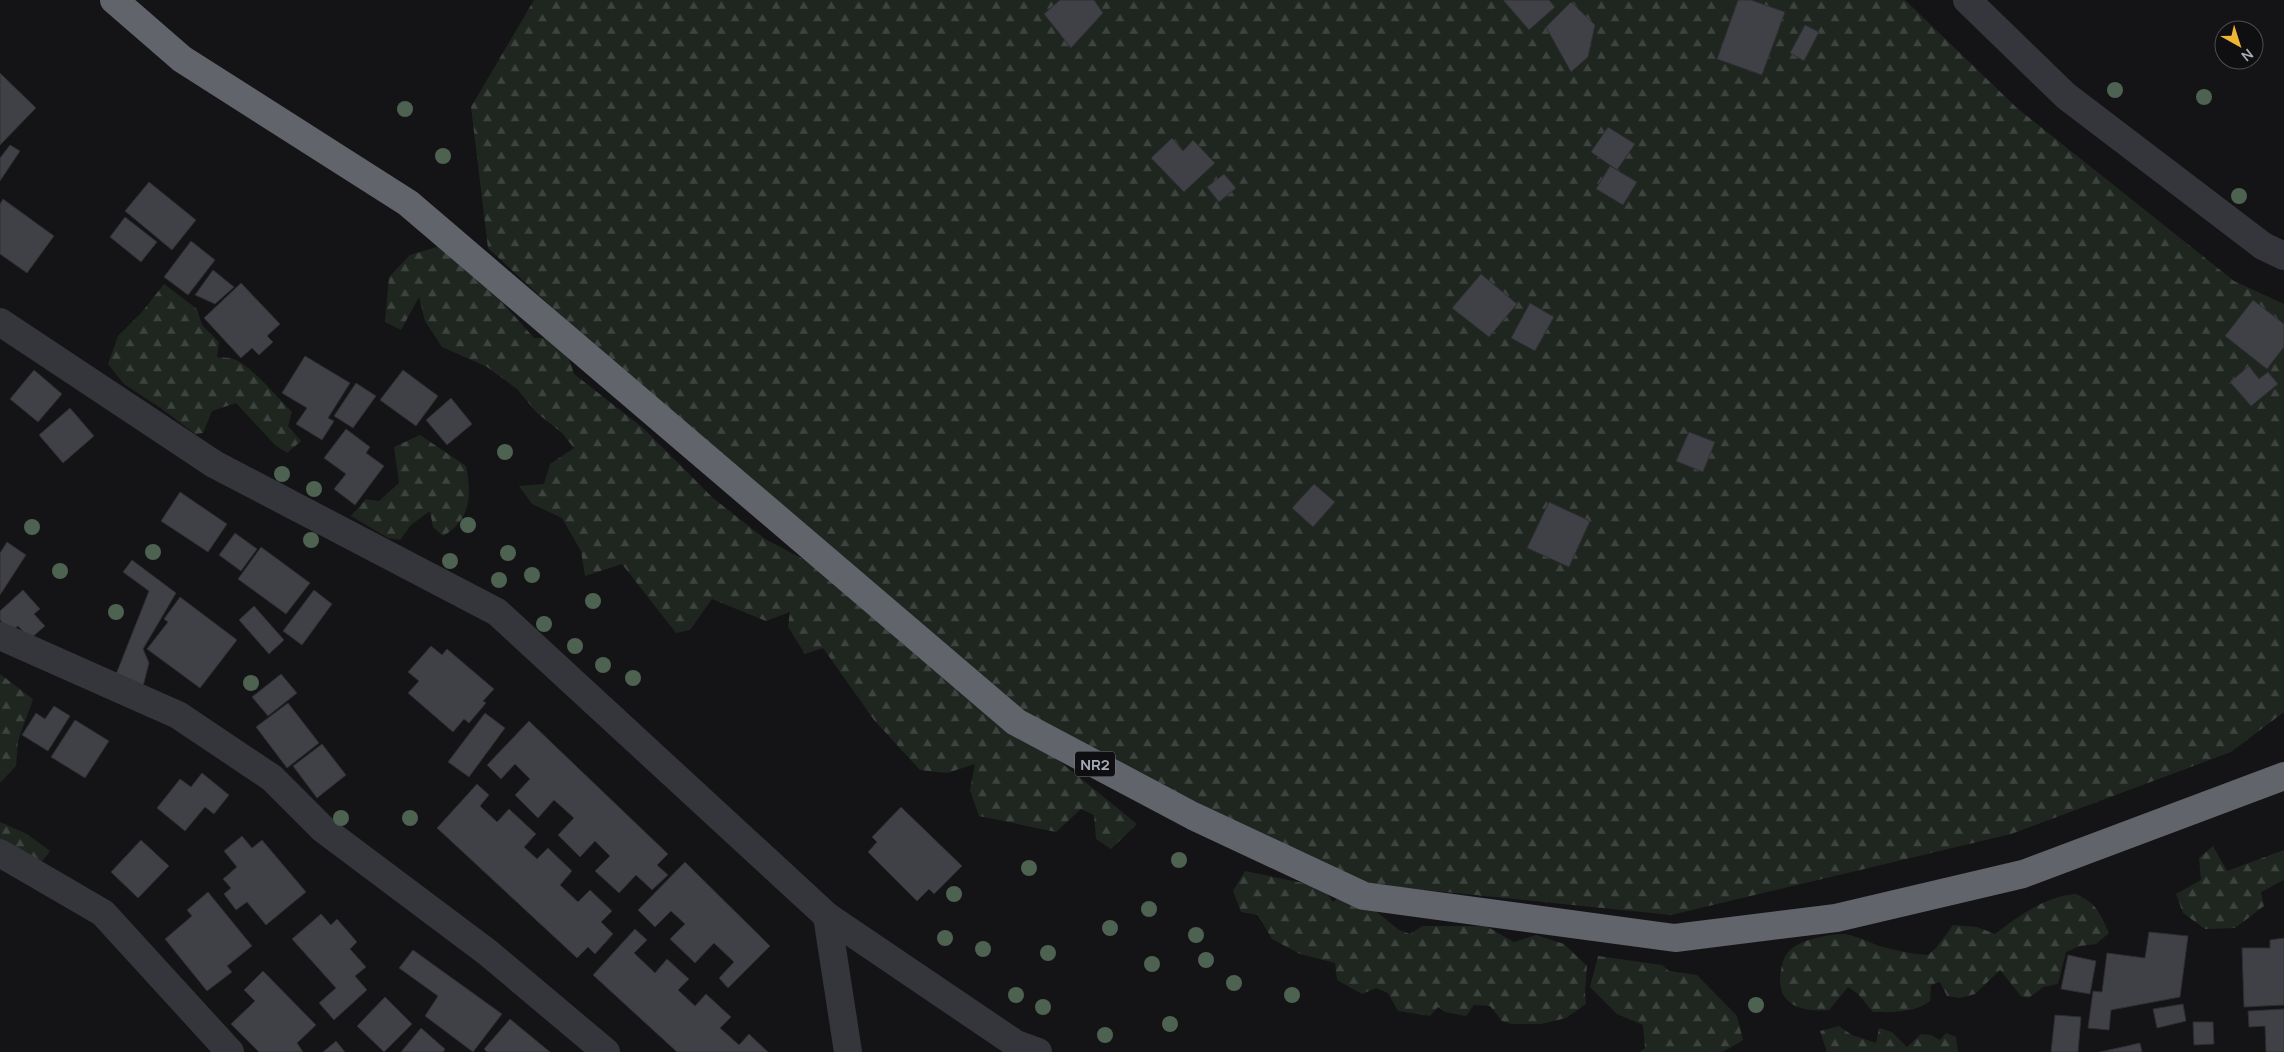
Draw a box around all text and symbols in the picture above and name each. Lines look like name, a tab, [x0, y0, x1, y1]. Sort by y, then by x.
north arrow	[2214, 20, 2264, 70]
text: N	[2238, 45, 2257, 66]
road number: NR2	[1075, 752, 1115, 776]

